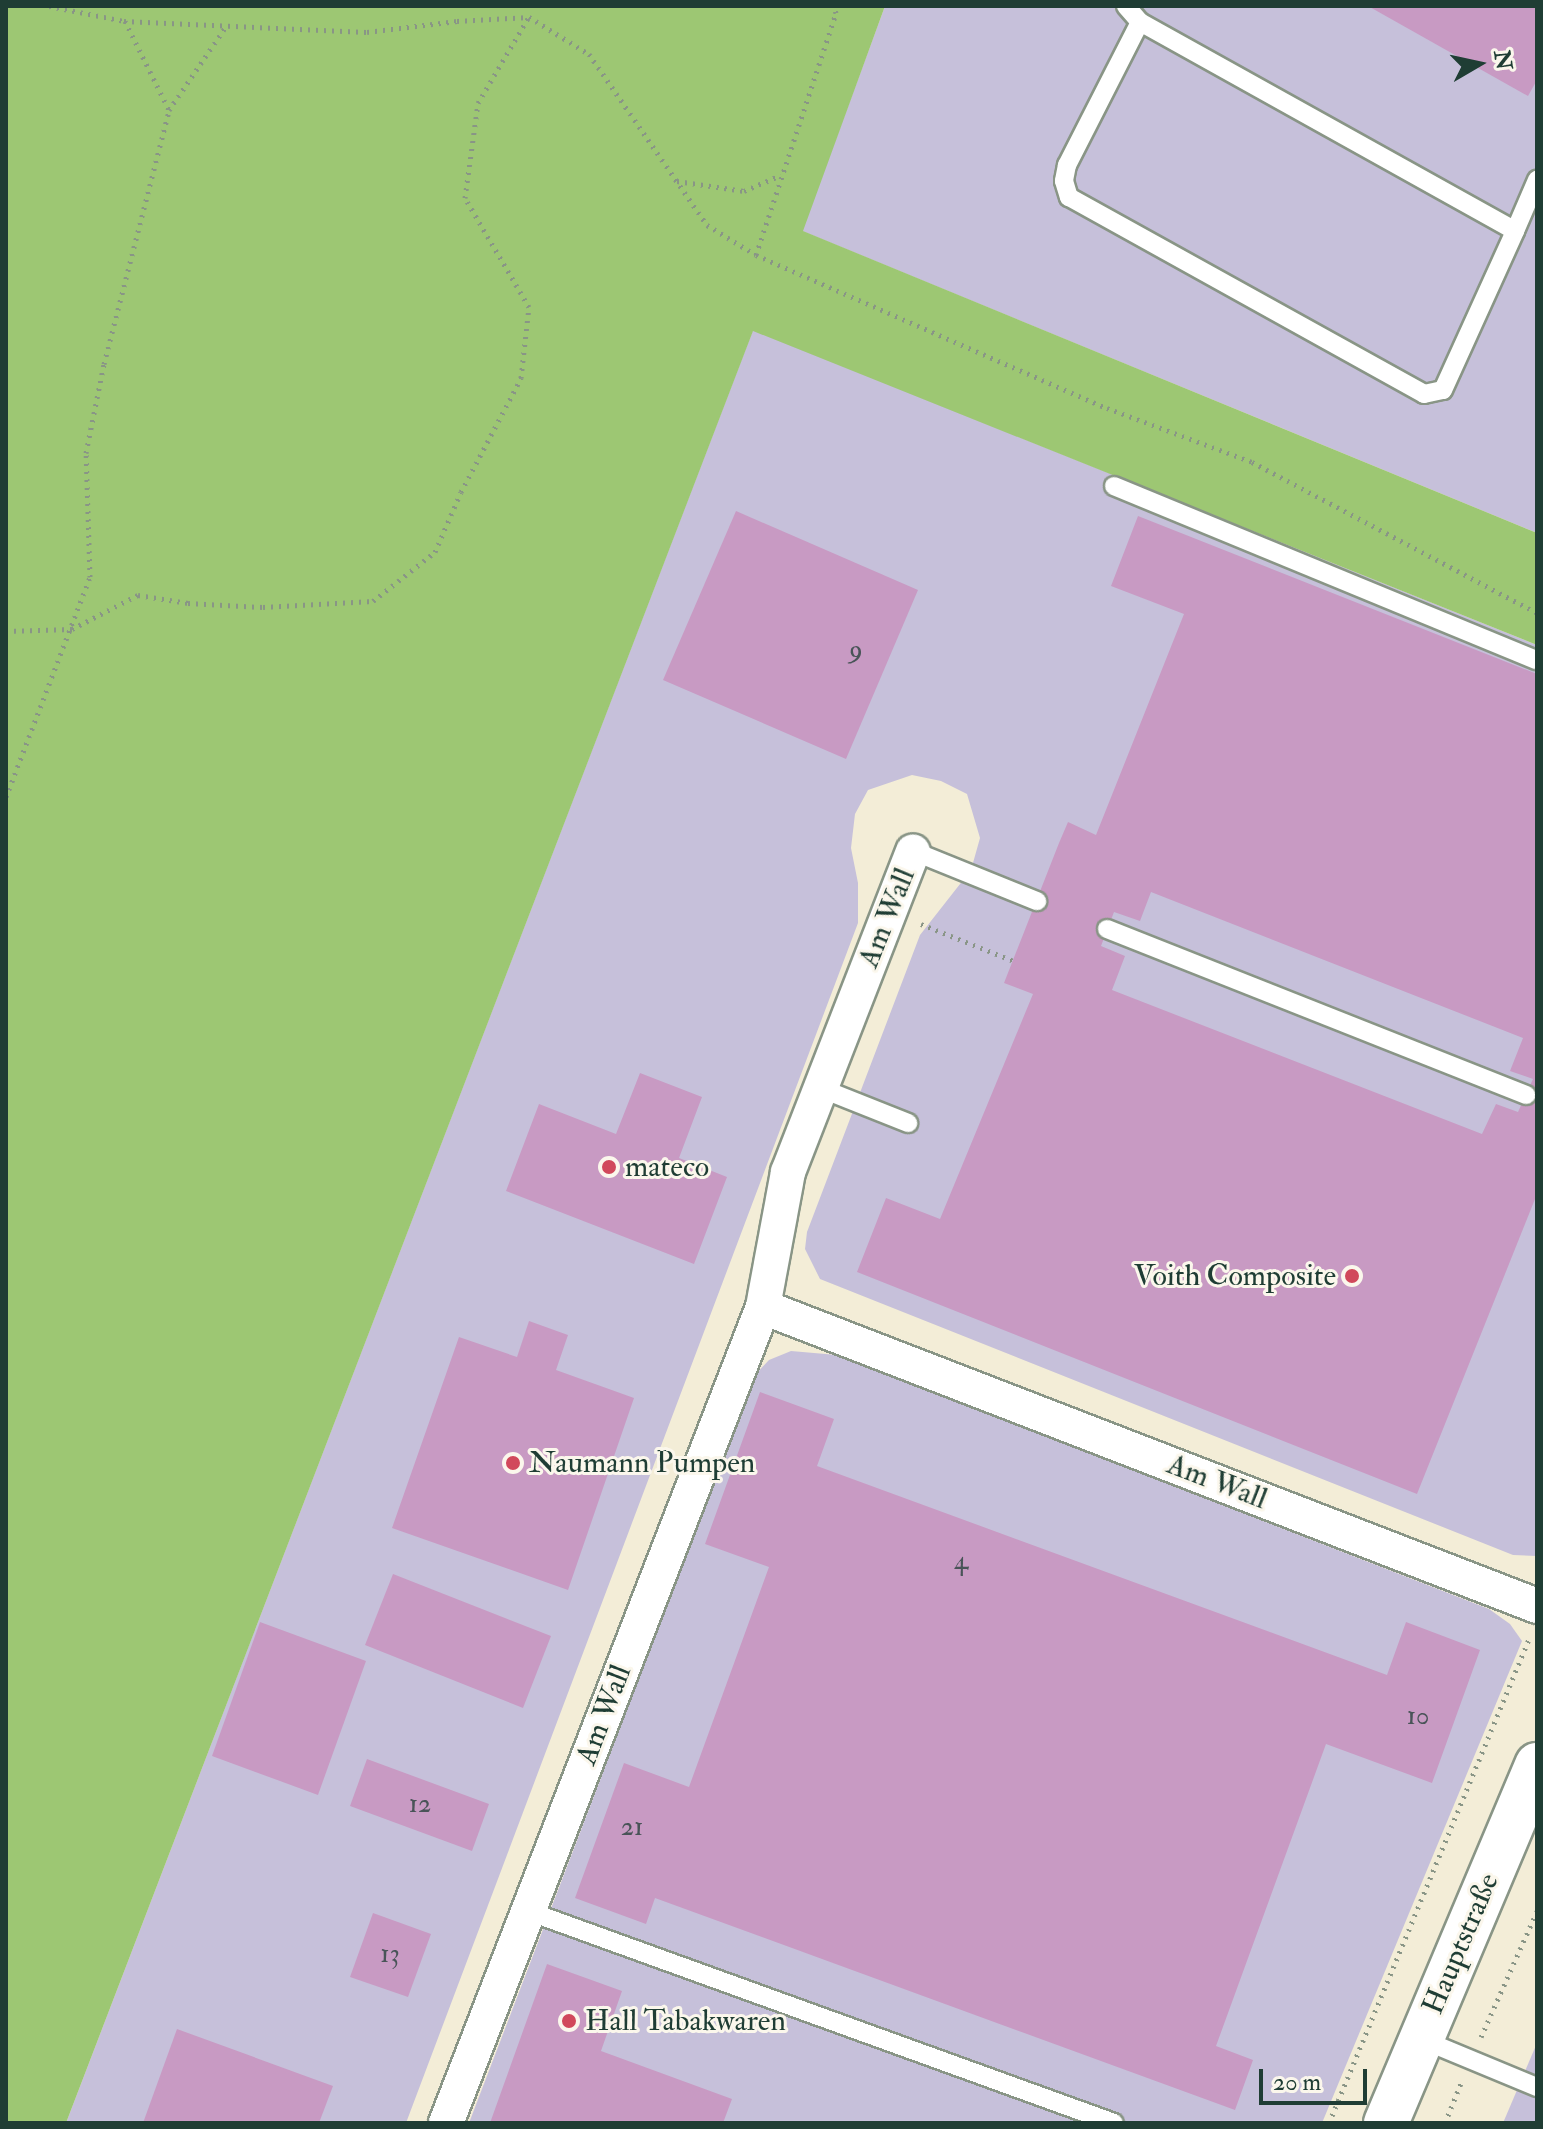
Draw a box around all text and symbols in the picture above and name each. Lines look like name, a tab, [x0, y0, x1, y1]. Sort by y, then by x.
north arrow	[1439, 24, 1519, 104]
text: N	[1487, 48, 1518, 72]
house number: 9	[849, 635, 863, 667]
street label: Am Wall	[851, 863, 923, 973]
place label: mateco	[625, 1149, 709, 1185]
marker: mateco	[600, 1158, 618, 1176]
place label: Voith Composite	[1134, 1258, 1336, 1294]
marker: Voith Composite	[1343, 1267, 1361, 1285]
place label: Naumann Pumpen	[529, 1445, 755, 1481]
street label: Am Wall	[1162, 1447, 1272, 1517]
marker: Naumann Pumpen	[504, 1454, 522, 1472]
house number: 4	[954, 1546, 968, 1578]
street label: Am Wall	[569, 1660, 639, 1770]
house number: 10	[1407, 1701, 1429, 1733]
house number: 12	[409, 1789, 431, 1821]
house number: 21	[621, 1812, 643, 1844]
street label: Hauptstraße	[1415, 1868, 1507, 2020]
house number: 13	[380, 1939, 400, 1971]
place label: Hall Tabakwaren	[585, 2003, 786, 2039]
marker: Hall Tabakwaren	[560, 2012, 578, 2030]
scale bar	[1263, 2053, 1371, 2103]
text: 20 m	[1273, 2067, 1321, 2098]

